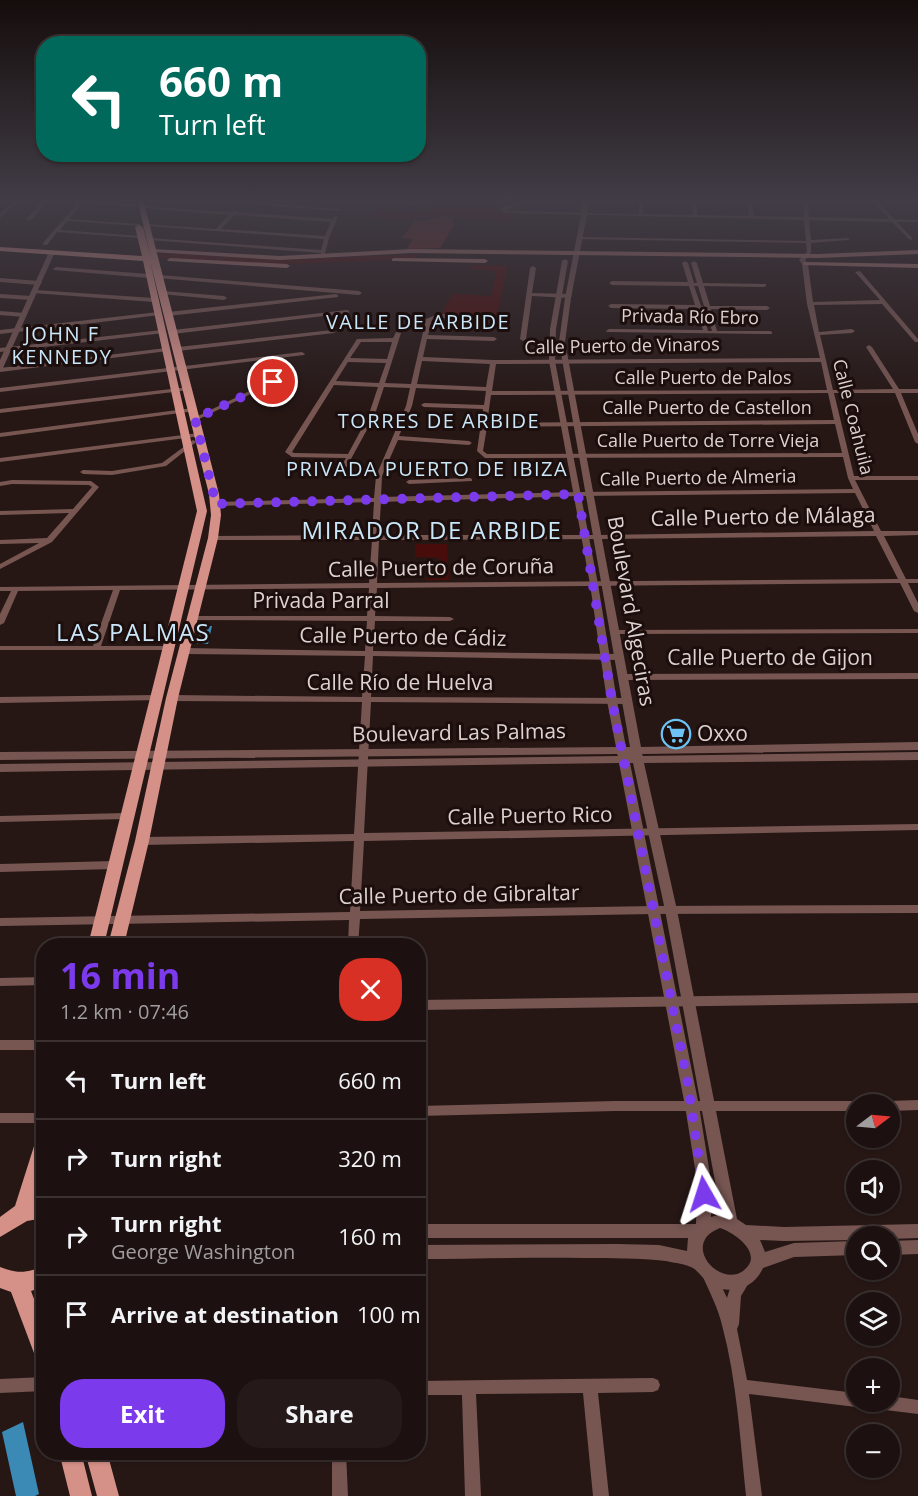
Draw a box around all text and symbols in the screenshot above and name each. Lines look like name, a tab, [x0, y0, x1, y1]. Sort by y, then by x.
text: 660 m	[159, 52, 283, 109]
icon: left	[60, 60, 138, 138]
text: Turn left	[159, 106, 266, 143]
street label: Privada Río Ebro	[621, 303, 759, 329]
district label: VALLE DE ARBIDE	[326, 308, 510, 335]
district label: JOHN F KENNEDY	[12, 320, 112, 370]
street label: Calle Puerto de Vinaros	[524, 331, 720, 359]
pin	[247, 356, 298, 407]
street label: Calle Coahuila	[828, 356, 880, 477]
icon: arrive	[256, 365, 289, 398]
street label: Calle Puerto de Palos	[614, 365, 792, 389]
street label: Calle Puerto de Castellon	[602, 395, 812, 419]
district label: TORRES DE ARBIDE	[338, 407, 540, 434]
street label: Calle Puerto de Torre Vieja	[597, 428, 819, 452]
district label: PRIVADA PUERTO DE IBIZA	[286, 455, 568, 482]
street label: Calle Puerto de Almeria	[599, 463, 797, 491]
street label: Calle Puerto de Málaga	[650, 500, 876, 532]
district label: MIRADOR DE ARBIDE	[302, 513, 562, 546]
street label: Boulevard Algeciras	[601, 514, 662, 708]
street label: Calle Puerto de Coruña	[328, 551, 554, 583]
street label: Privada Parral	[252, 586, 390, 614]
district label: LAS PALMAS	[56, 615, 210, 648]
street label: Calle Puerto de Cádiz	[299, 620, 507, 652]
street label: Calle Puerto de Gijon	[667, 643, 873, 671]
street label: Calle Río de Huelva	[307, 668, 493, 696]
street label: Boulevard Las Palmas	[352, 716, 566, 748]
supermarket icon: Oxxo	[660, 718, 692, 750]
place label: Oxxo	[697, 719, 748, 747]
street label: Calle Puerto Rico	[447, 800, 613, 830]
street label: Calle Puerto de Gibraltar	[338, 878, 580, 910]
text: 16 min	[60, 951, 181, 1000]
button: close	[339, 958, 402, 1021]
text: 1.2 km · 07:46	[60, 998, 189, 1025]
icon: left	[60, 1064, 93, 1097]
text: Turn left	[111, 1065, 206, 1095]
text: 660 m	[338, 1065, 402, 1095]
north arrow	[846, 1094, 900, 1148]
map controls	[846, 1094, 900, 1478]
icon: right	[60, 1142, 93, 1175]
text: Turn right	[111, 1143, 222, 1173]
text: 320 m	[338, 1143, 402, 1173]
button: sound	[846, 1160, 900, 1214]
position arrow	[672, 1162, 736, 1226]
text: Turn right	[111, 1208, 222, 1238]
icon: right	[60, 1220, 93, 1253]
text: 160 m	[338, 1221, 402, 1251]
button: search	[846, 1226, 900, 1280]
text: George Washington	[111, 1238, 295, 1265]
button: layers	[846, 1292, 900, 1346]
icon: arrive	[60, 1298, 93, 1331]
text: Arrive at destination	[111, 1299, 339, 1329]
text: 100 m	[357, 1299, 421, 1329]
button: +	[846, 1358, 900, 1412]
button: Exit	[60, 1379, 225, 1448]
button: Share	[237, 1379, 402, 1448]
button: −	[846, 1424, 900, 1478]

